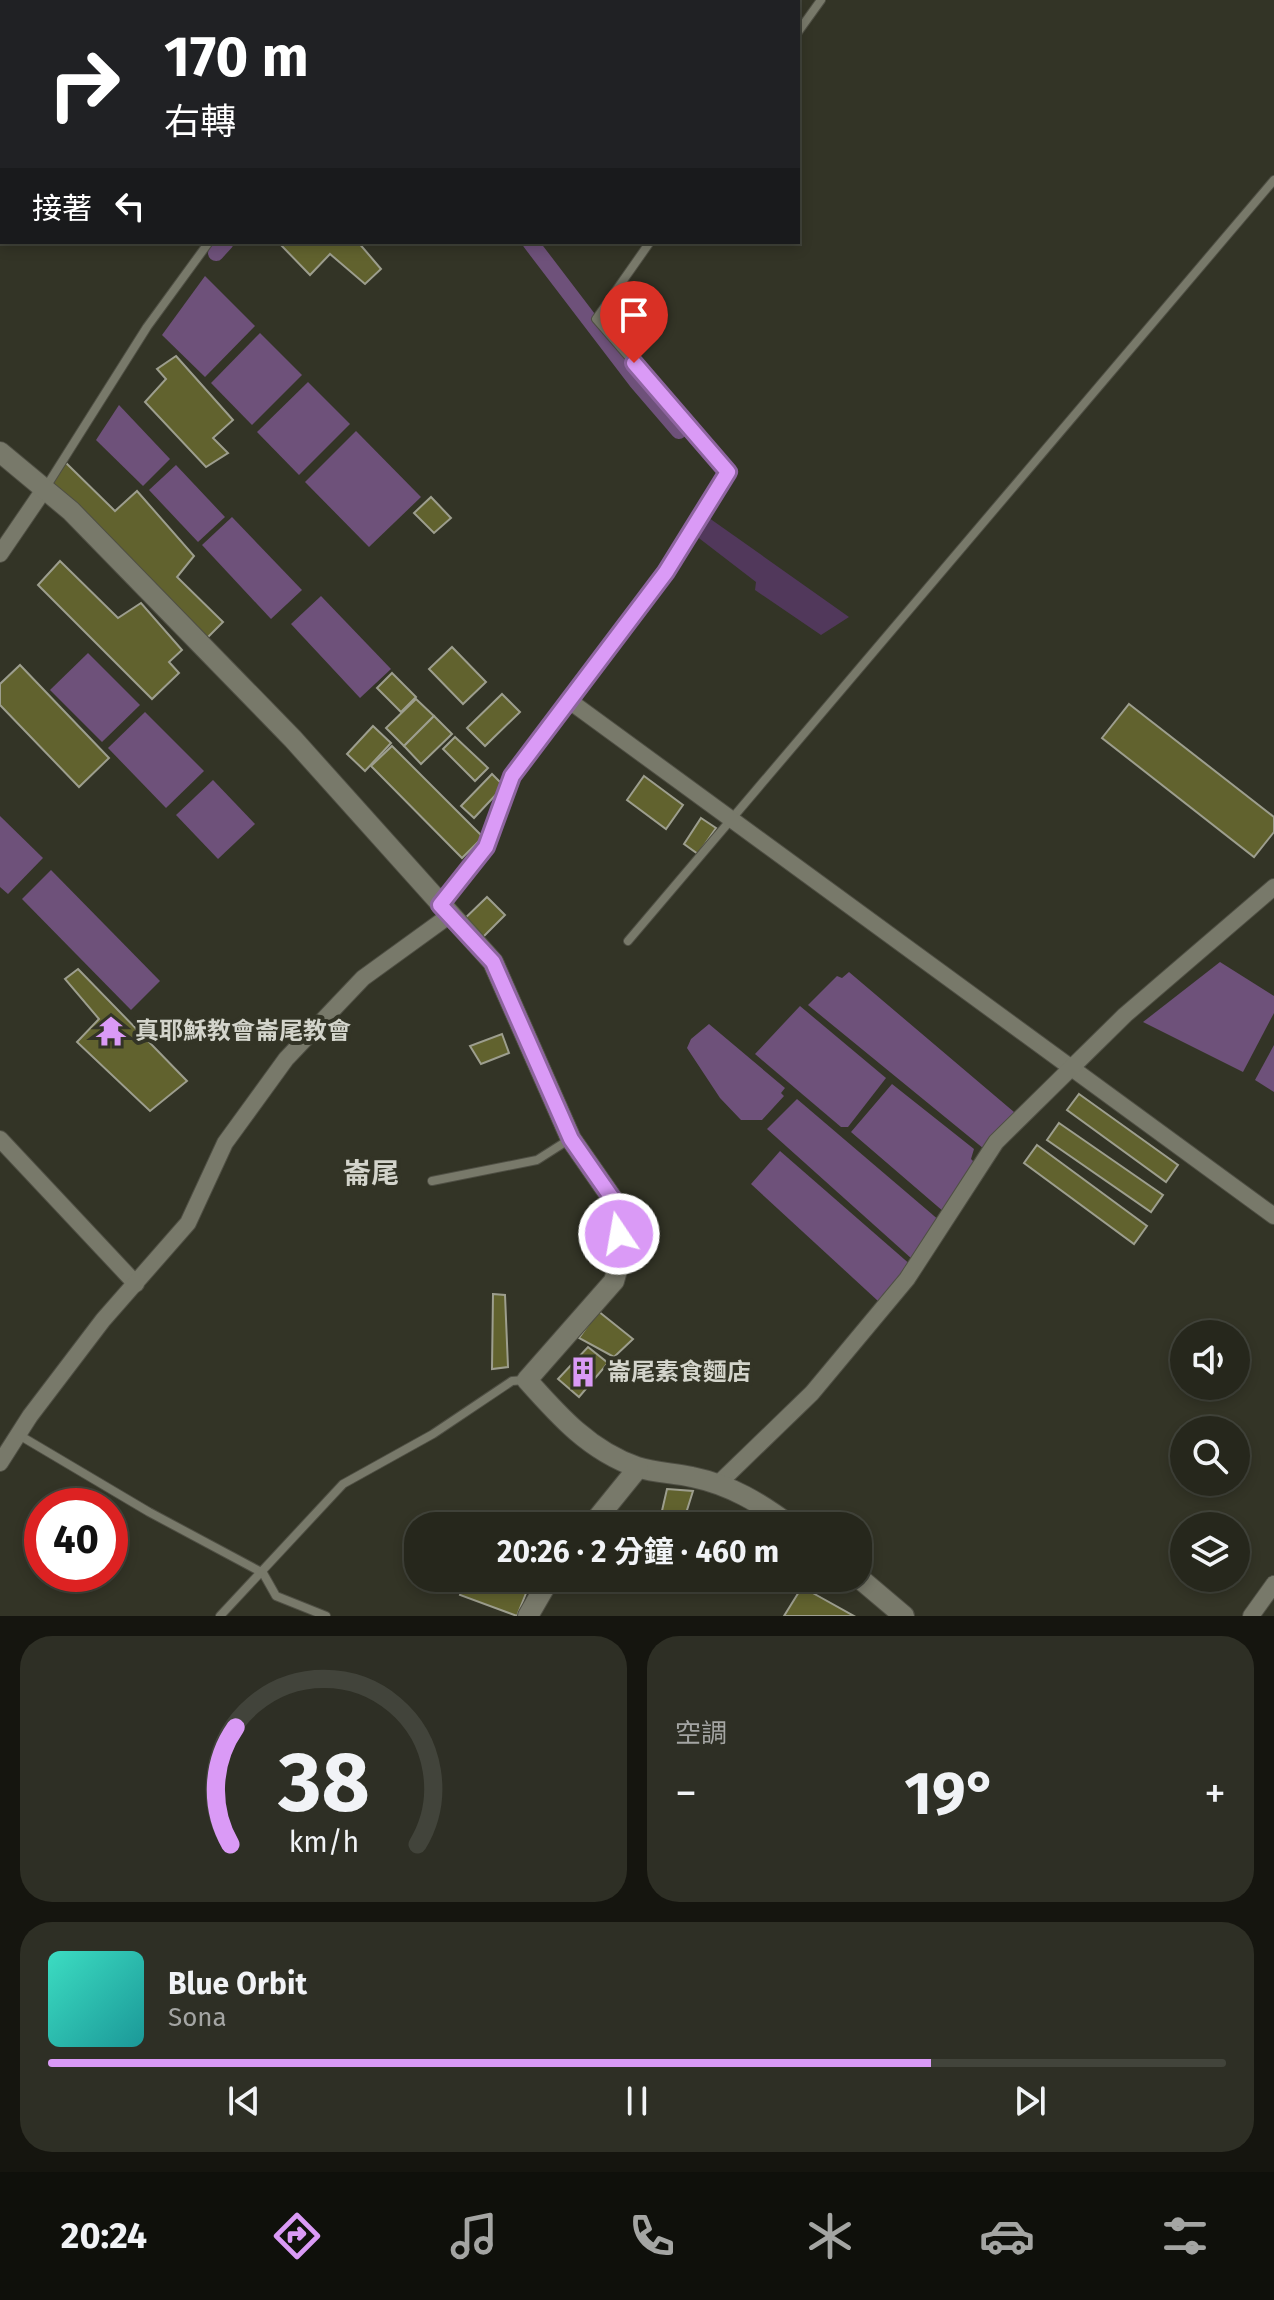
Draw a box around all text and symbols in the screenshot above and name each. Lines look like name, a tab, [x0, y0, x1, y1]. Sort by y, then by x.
text: 170 m	[164, 24, 309, 91]
icon: right	[32, 32, 136, 136]
text: 右轉	[164, 100, 236, 144]
icon: left	[108, 184, 152, 228]
text: 接著	[32, 191, 92, 227]
pin	[600, 281, 668, 363]
icon: arrive	[612, 293, 656, 337]
temple icon: 真耶穌教會崙尾教會	[94, 1014, 128, 1048]
place label: 真耶穌教會崙尾教會	[135, 1017, 351, 1045]
district label: 崙尾	[343, 1157, 399, 1190]
position arrow	[577, 1192, 661, 1276]
map controls	[1170, 1320, 1250, 1592]
button: sound	[1170, 1320, 1250, 1400]
building icon: 崙尾素食麵店	[566, 1355, 600, 1389]
place label: 崙尾素食麵店	[607, 1358, 751, 1386]
button: search	[1170, 1416, 1250, 1496]
speed limit sign: 40	[24, 1488, 128, 1592]
button: layers	[1170, 1512, 1250, 1592]
text: 20:26 · 2 分鐘 · 460 m	[497, 1534, 779, 1570]
text: 空調	[675, 1718, 727, 1749]
text: 38	[277, 1733, 369, 1833]
text: 19°	[904, 1758, 997, 1830]
text: −	[675, 1767, 697, 1820]
text: +	[1204, 1767, 1226, 1820]
text: km/h	[288, 1825, 359, 1860]
text: Blue Orbit	[168, 1966, 307, 2002]
text: Sona	[168, 2002, 227, 2033]
icon: previous	[222, 2079, 266, 2123]
icon: pause	[615, 2079, 659, 2123]
icon: next	[1008, 2079, 1052, 2123]
icon: directions	[269, 2208, 325, 2264]
icon: music	[446, 2208, 502, 2264]
icon: phone	[624, 2208, 680, 2264]
icon: climate	[802, 2208, 858, 2264]
icon: car	[979, 2208, 1035, 2264]
icon: filters	[1157, 2208, 1213, 2264]
text: 20:24	[61, 2214, 147, 2258]

